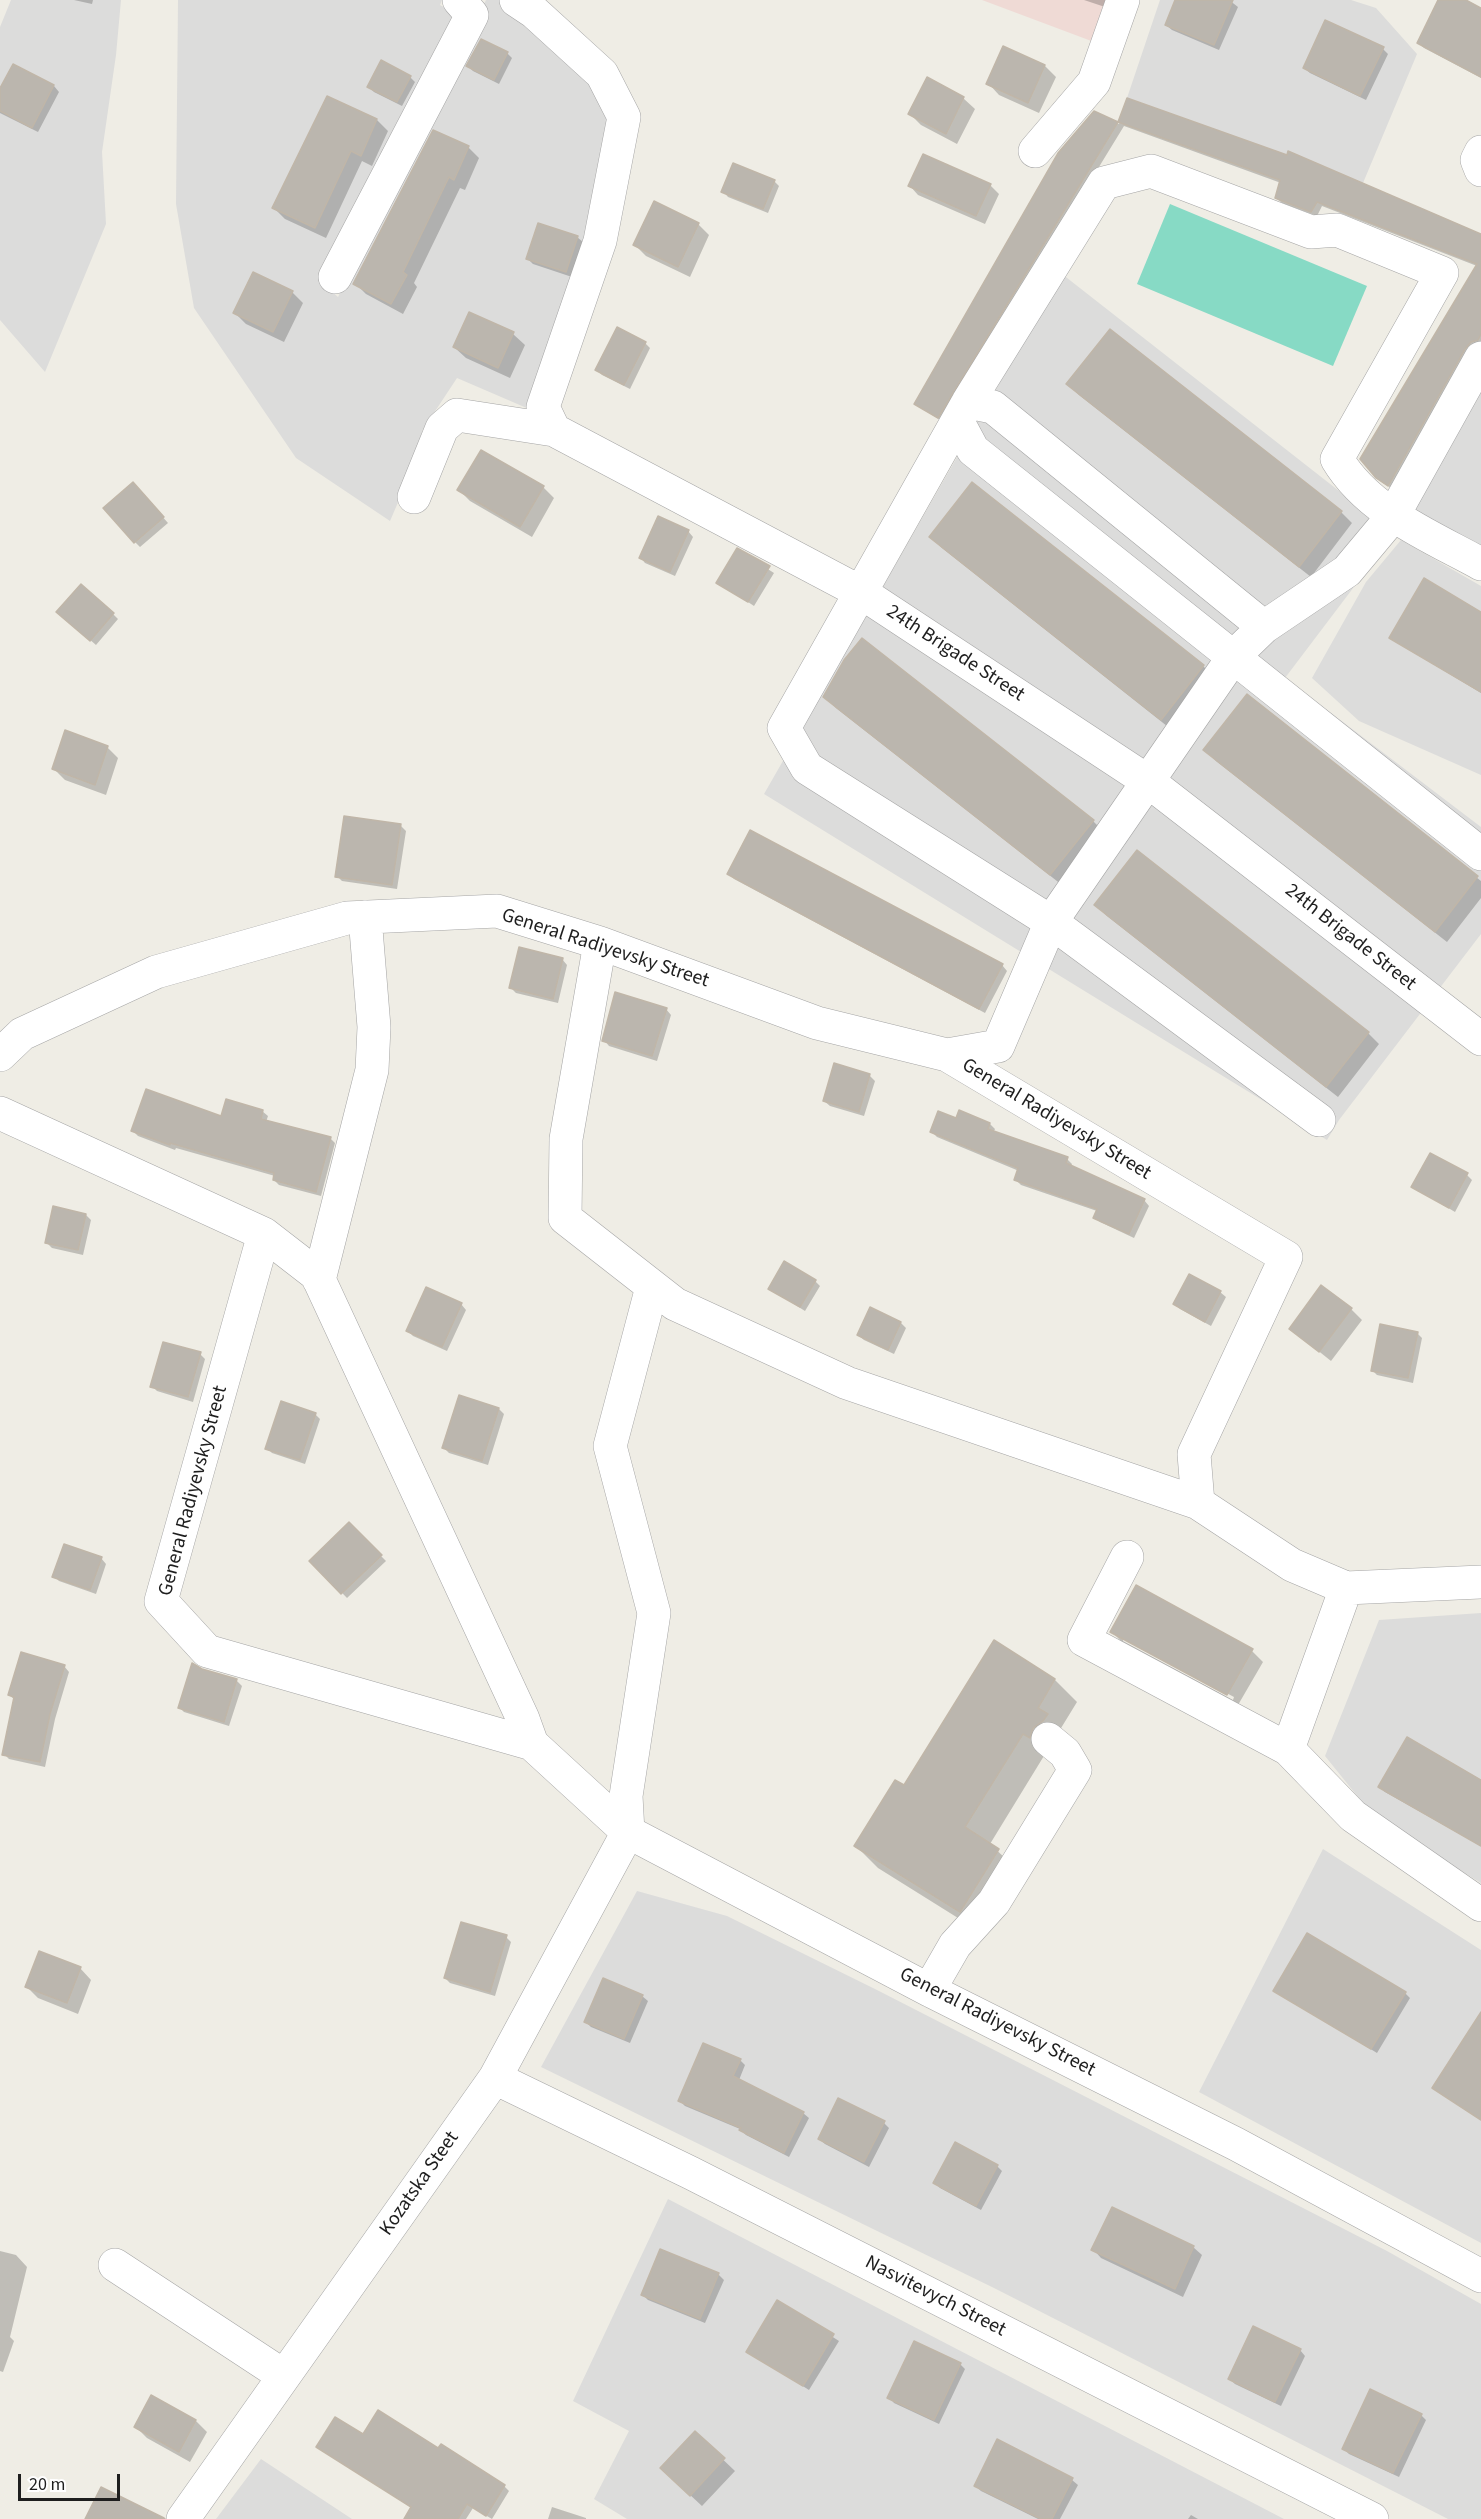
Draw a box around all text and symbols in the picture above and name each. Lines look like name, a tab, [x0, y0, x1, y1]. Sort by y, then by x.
street label: 24th Brigade Street	[881, 600, 1029, 708]
street label: 24th Brigade Street	[1280, 879, 1420, 997]
street label: General Radiyevsky Street	[498, 904, 712, 994]
street label: General Radiyevsky Street	[957, 1054, 1155, 1186]
street label: General Radiyevsky Street	[154, 1383, 234, 1599]
street label: General Radiyevsky Street	[895, 1963, 1099, 2083]
street label: Kozatska Steet	[375, 2127, 465, 2241]
street label: Nasvitevych Street	[861, 2251, 1009, 2343]
scale bar	[21, 2462, 123, 2500]
text: 20 m	[29, 2472, 65, 2497]

